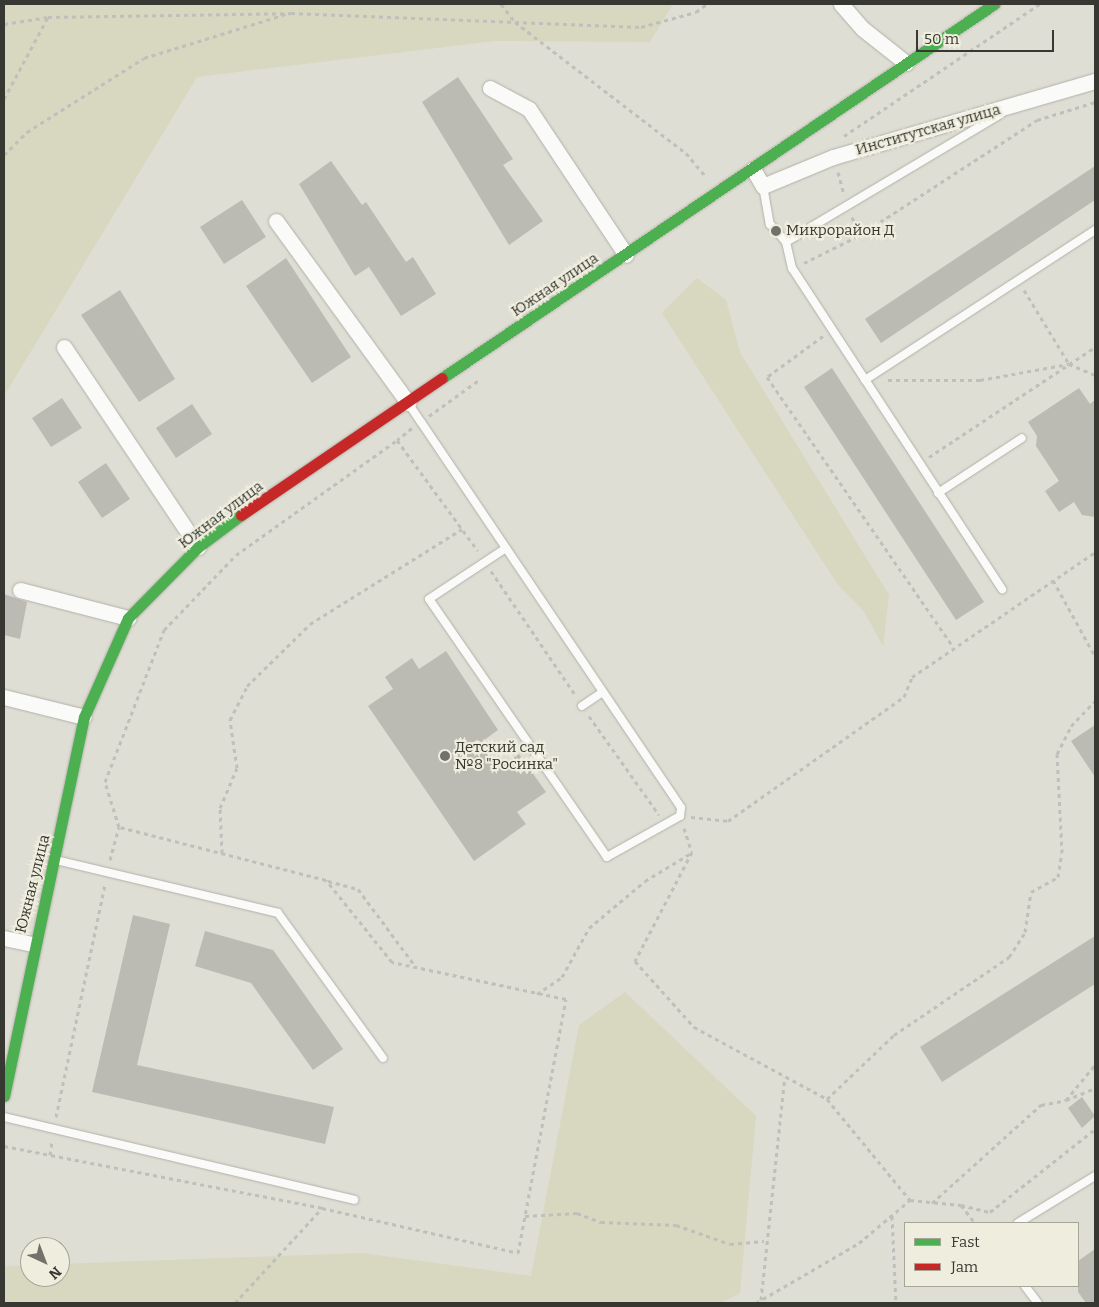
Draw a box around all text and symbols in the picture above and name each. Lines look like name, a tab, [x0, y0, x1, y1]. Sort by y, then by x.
scale bar	[919, 20, 1056, 52]
text: 50 m	[924, 30, 959, 48]
street label: Институтская улица	[853, 101, 1003, 159]
place label: Микрорайон Д	[786, 222, 894, 240]
marker: Микрорайон Д	[770, 225, 782, 237]
street label: Южная улица	[508, 249, 602, 321]
street label: Южная улица	[175, 477, 267, 553]
place label: Детский сад №8 "Росинка"	[455, 738, 558, 773]
marker: Детский сад №8 "Росинка"	[439, 750, 451, 762]
street label: Южная улица	[12, 833, 54, 935]
legend	[904, 1222, 1079, 1287]
text: Fast	[951, 1233, 980, 1251]
north arrow	[20, 1237, 70, 1287]
text: Jam	[951, 1258, 978, 1276]
text: N	[45, 1263, 65, 1283]

